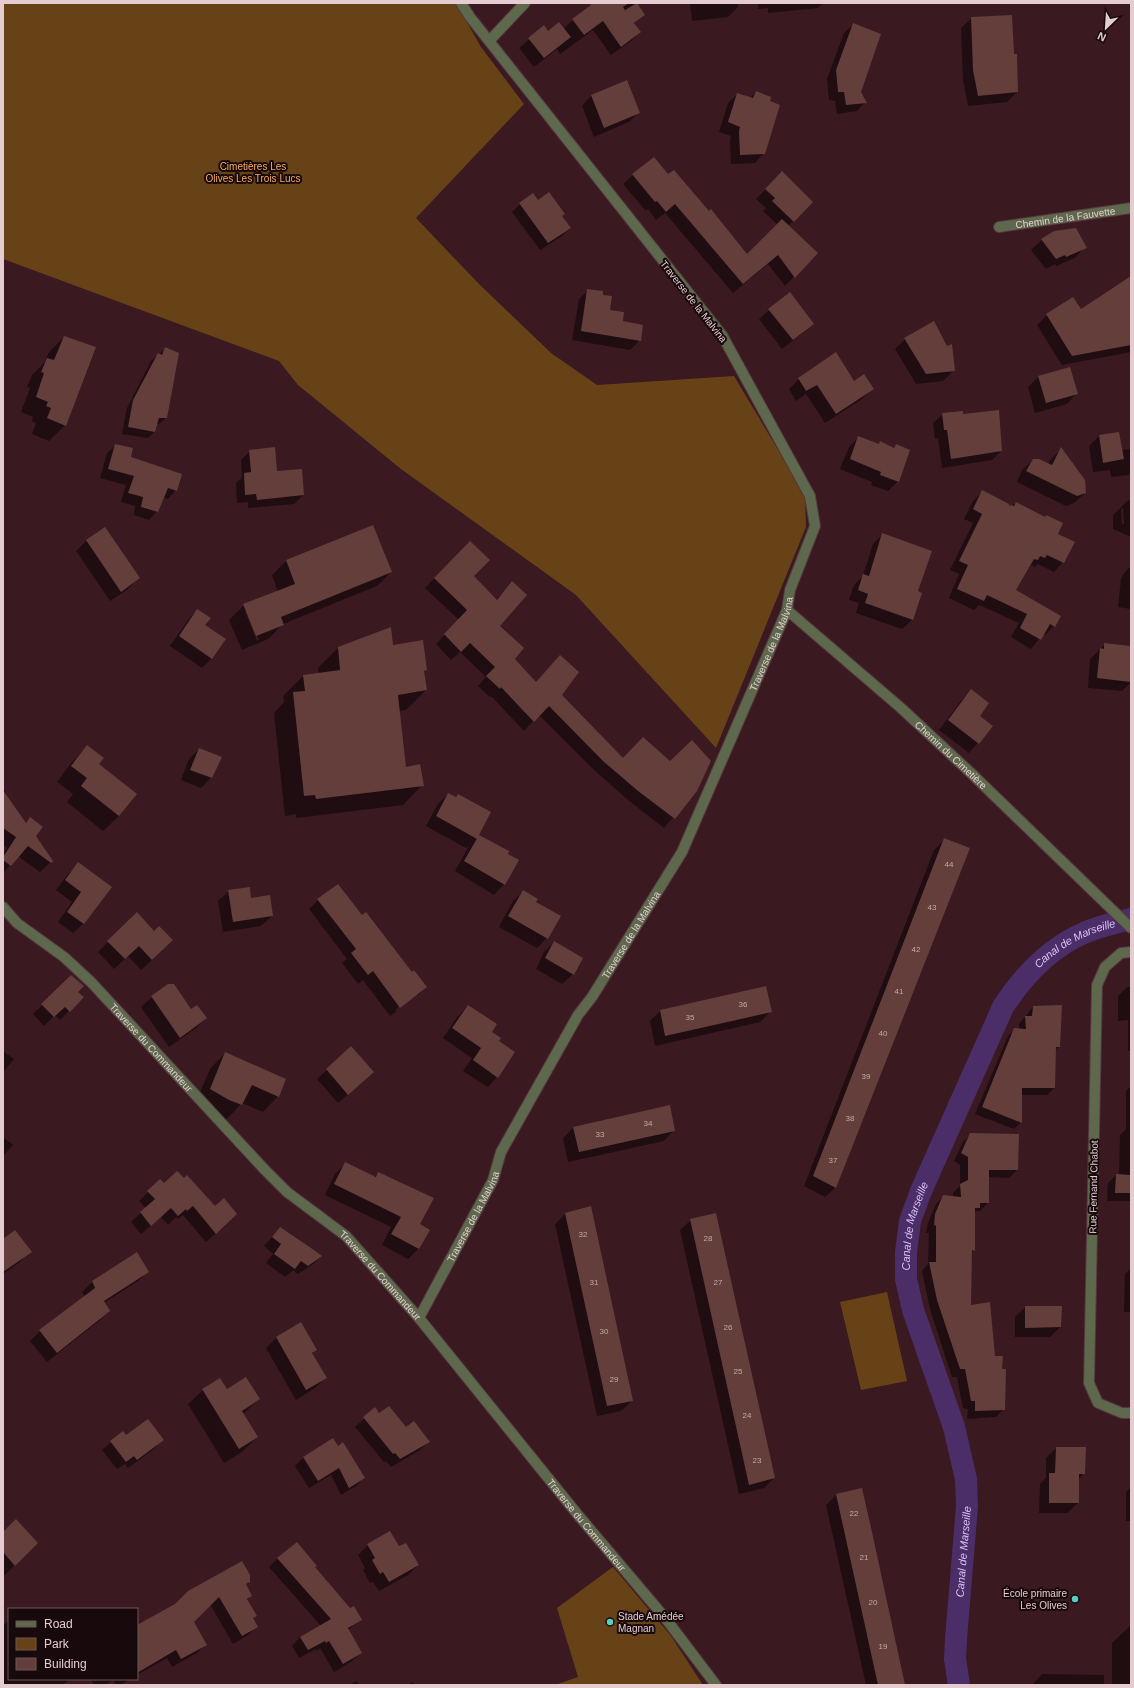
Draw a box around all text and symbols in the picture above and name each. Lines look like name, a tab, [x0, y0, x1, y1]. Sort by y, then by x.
north arrow	[1086, 8, 1126, 48]
text: N	[1096, 30, 1108, 44]
park label: Cimetières Les Olives Les Trois Lucs	[205, 161, 301, 184]
street label: Chemin de la Fauvette	[1015, 205, 1116, 231]
street label: Traverse de la Malvina	[658, 258, 729, 345]
street label: Traverse de la Malvina	[748, 596, 795, 693]
street label: Chemin du Cimetière	[913, 719, 989, 792]
house number: 44	[945, 860, 954, 869]
street label: Traverse de la Malvina	[600, 889, 663, 981]
house number: 43	[928, 903, 937, 912]
water label: Canal de Marseille	[1032, 917, 1116, 970]
house number: 42	[912, 945, 921, 954]
house number: 41	[895, 987, 904, 996]
house number: 36	[739, 1000, 748, 1009]
street label: Traverse du Commandeur	[107, 1001, 195, 1095]
house number: 35	[686, 1013, 695, 1022]
house number: 40	[879, 1029, 888, 1038]
house number: 39	[862, 1072, 871, 1081]
house number: 38	[846, 1114, 855, 1123]
house number: 34	[644, 1119, 653, 1128]
house number: 33	[596, 1130, 605, 1139]
street label: Rue Fernand Chabot	[1087, 1140, 1100, 1234]
house number: 37	[829, 1156, 838, 1165]
street label: Traverse de la Malvina	[445, 1170, 501, 1264]
water label: Canal de Marseille	[900, 1180, 930, 1271]
street label: Traverse du Commandeur	[337, 1228, 424, 1323]
house number: 32	[579, 1230, 588, 1239]
house number: 28	[704, 1234, 713, 1243]
house number: 31	[590, 1278, 599, 1287]
house number: 27	[714, 1278, 723, 1287]
house number: 26	[724, 1323, 733, 1332]
house number: 30	[600, 1327, 609, 1336]
house number: 25	[734, 1367, 743, 1376]
house number: 29	[610, 1375, 619, 1384]
house number: 24	[743, 1411, 752, 1420]
house number: 23	[753, 1456, 762, 1465]
street label: Traverse du Commandeur	[545, 1477, 628, 1574]
water label: Canal de Marseille	[953, 1506, 973, 1598]
house number: 22	[850, 1509, 859, 1518]
house number: 21	[860, 1553, 869, 1562]
place label: École primaire Les Olives	[1003, 1587, 1067, 1611]
marker: École primaire Les Olives	[1070, 1594, 1080, 1604]
house number: 20	[869, 1598, 878, 1607]
legend	[8, 1608, 138, 1680]
place label: Stade Amédée Magnan	[618, 1611, 684, 1634]
text: Road	[44, 1617, 73, 1631]
marker: Stade Amédée Magnan	[605, 1617, 615, 1627]
text: Park	[44, 1637, 70, 1651]
house number: 19	[879, 1642, 888, 1651]
text: Building	[44, 1657, 87, 1671]

